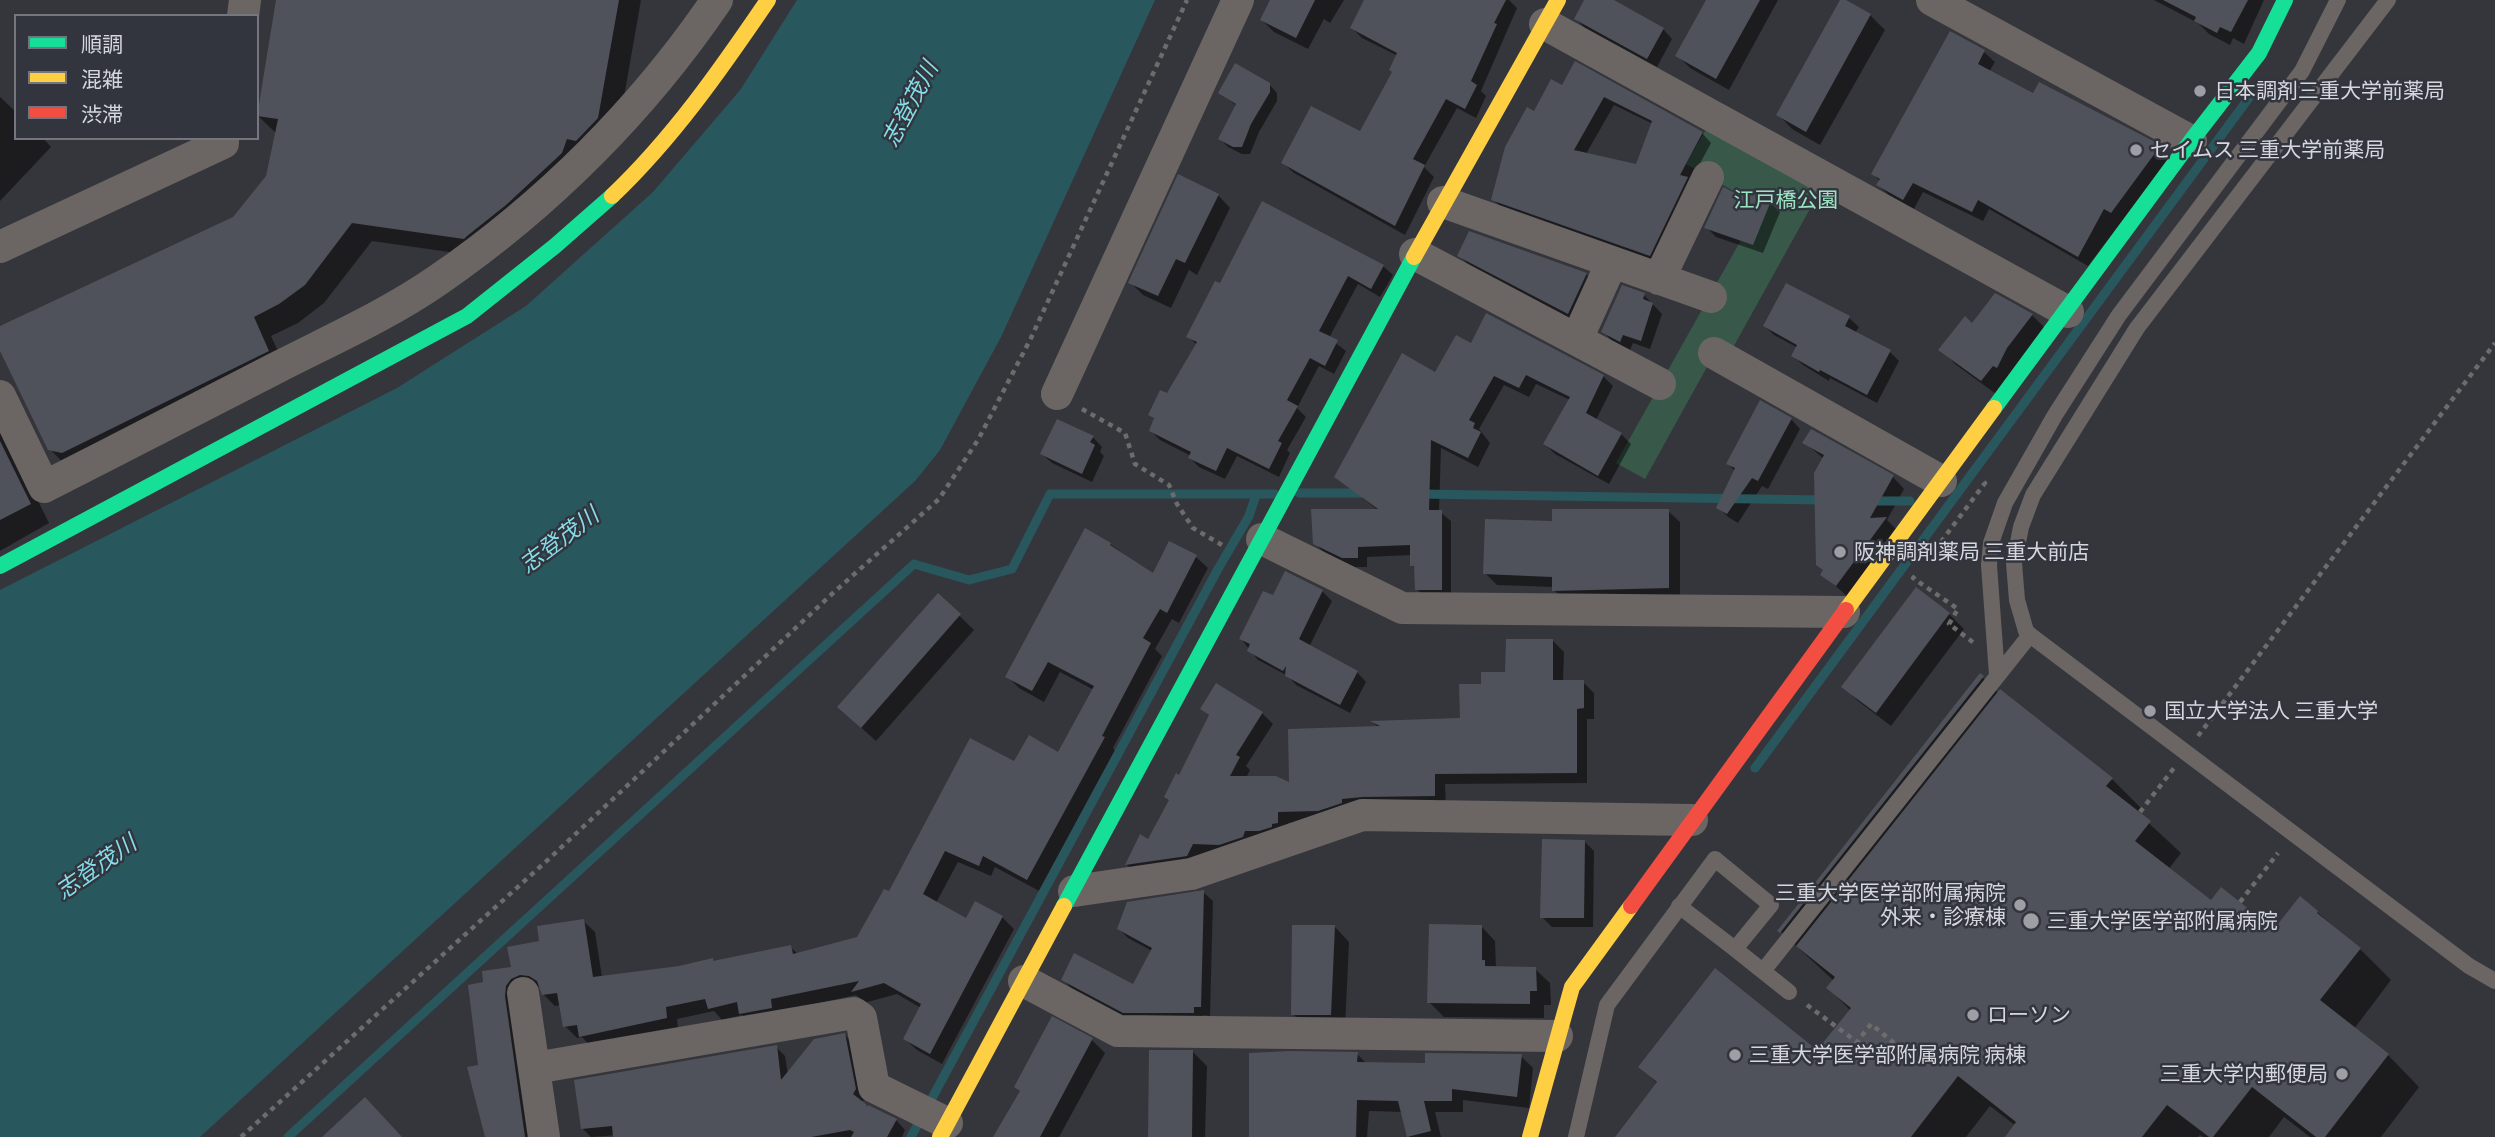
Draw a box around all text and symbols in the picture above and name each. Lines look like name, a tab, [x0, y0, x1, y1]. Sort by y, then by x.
legend	[14, 14, 259, 140]
text: 順調	[81, 31, 123, 56]
water label: 志登茂川	[876, 57, 944, 151]
text: 混雑	[81, 66, 123, 91]
place label: 日本調剤三重大学前薬局	[2214, 78, 2445, 104]
marker: 日本調剤三重大学前薬局	[2192, 83, 2208, 99]
text: 渋滞	[81, 101, 123, 126]
place label: セイムス 三重大学前薬局	[2150, 137, 2385, 163]
marker: セイムス 三重大学前薬局	[2128, 142, 2144, 158]
park label: 江戸橋公園	[1734, 187, 1838, 213]
water label: 志登茂川	[514, 501, 604, 579]
place label: 阪神調剤薬局 三重大前店	[1854, 539, 2089, 565]
marker: 阪神調剤薬局 三重大前店	[1832, 544, 1848, 560]
place label: 国立大学法人 三重大学	[2164, 698, 2378, 724]
marker: 国立大学法人 三重大学	[2142, 703, 2158, 719]
water label: 志登茂川	[50, 829, 142, 905]
place label: 三重大学医学部附属病院 外来・診療棟	[1775, 880, 2006, 930]
marker: 三重大学医学部附属病院 外来・診療棟	[2012, 897, 2028, 913]
place label: 三重大学医学部附属病院	[2047, 908, 2278, 934]
marker: 三重大学医学部附属病院	[2021, 911, 2041, 931]
place label: ローソン	[1987, 1002, 2071, 1028]
marker: ローソン	[1965, 1007, 1981, 1023]
place label: 三重大学医学部附属病院 病棟	[1749, 1042, 2026, 1068]
marker: 三重大学医学部附属病院 病棟	[1727, 1047, 1743, 1063]
place label: 三重大学内郵便局	[2160, 1061, 2328, 1087]
marker: 三重大学内郵便局	[2334, 1066, 2350, 1082]

